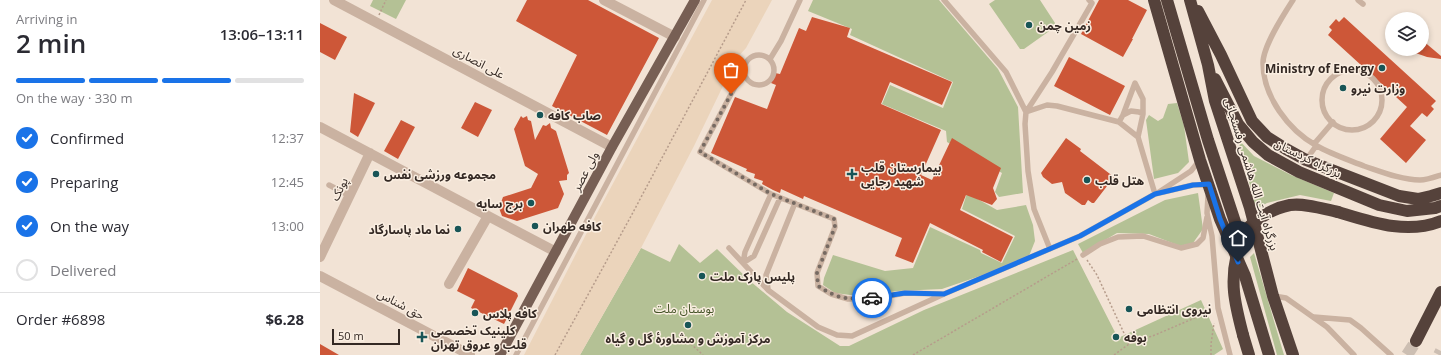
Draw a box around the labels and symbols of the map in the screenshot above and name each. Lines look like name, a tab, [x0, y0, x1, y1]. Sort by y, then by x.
place label: زمین چمن	[1037, 17, 1091, 34]
marker: زمین چمن	[1024, 20, 1034, 30]
street label: علی انصاری	[450, 41, 508, 83]
pin	[714, 53, 748, 94]
place label: Ministry of Energy	[1265, 60, 1374, 77]
marker: Ministry of Energy	[1377, 63, 1387, 73]
place label: وزارت نیرو	[1351, 80, 1405, 97]
marker: وزارت نیرو	[1338, 83, 1348, 93]
street label: بزرگراه آیت الله هاشمی رفسنجانی	[1221, 96, 1283, 252]
place label: صاب کافه	[548, 107, 601, 124]
marker: صاب کافه	[535, 110, 545, 120]
street label: بزرگراه کردستان	[1272, 134, 1344, 182]
street label: ولی عصر	[567, 148, 603, 195]
place label: بیمارستان قلب شهید رجایی	[861, 159, 942, 190]
place label: مجموعه ورزشی نفس	[384, 166, 496, 183]
marker: بیمارستان قلب شهید رجایی	[846, 168, 858, 180]
marker: مجموعه ورزشی نفس	[371, 169, 381, 179]
place label: هتل قلب	[1095, 172, 1144, 189]
street label: پونک	[326, 174, 352, 204]
marker: هتل قلب	[1082, 175, 1092, 185]
place label: برج سایه	[476, 195, 523, 213]
marker: برج سایه	[526, 198, 536, 208]
place label: کافه طهران	[543, 218, 602, 235]
place label: نما ماد پاسارگاد	[368, 221, 450, 238]
marker: کافه طهران	[530, 221, 540, 231]
pin	[1221, 221, 1255, 262]
marker: نما ماد پاسارگاد	[453, 224, 463, 234]
place label: پلیس پارک ملت	[710, 268, 795, 285]
marker: پلیس پارک ملت	[697, 271, 707, 281]
courier	[852, 278, 892, 318]
street label: حق شناس	[374, 284, 428, 324]
park label: بوستان ملت	[654, 300, 714, 317]
place label: نیروی انتظامی	[1137, 301, 1212, 318]
marker: نیروی انتظامی	[1124, 304, 1134, 314]
place label: کافه پلاس	[483, 305, 538, 322]
marker: کافه پلاس	[470, 308, 480, 318]
marker: مرکز آموزش و مشاورهٔ گل و گیاه	[683, 320, 693, 330]
place label: کلینیک تخصصی قلب و عروق تهران	[431, 322, 527, 353]
scale bar	[332, 327, 400, 346]
place label: بوفه	[1124, 329, 1147, 346]
place label: مرکز آموزش و مشاورهٔ گل و گیاه	[606, 330, 770, 347]
marker: کلینیک تخصصی قلب و عروق تهران	[416, 331, 428, 343]
marker: بوفه	[1111, 332, 1121, 342]

